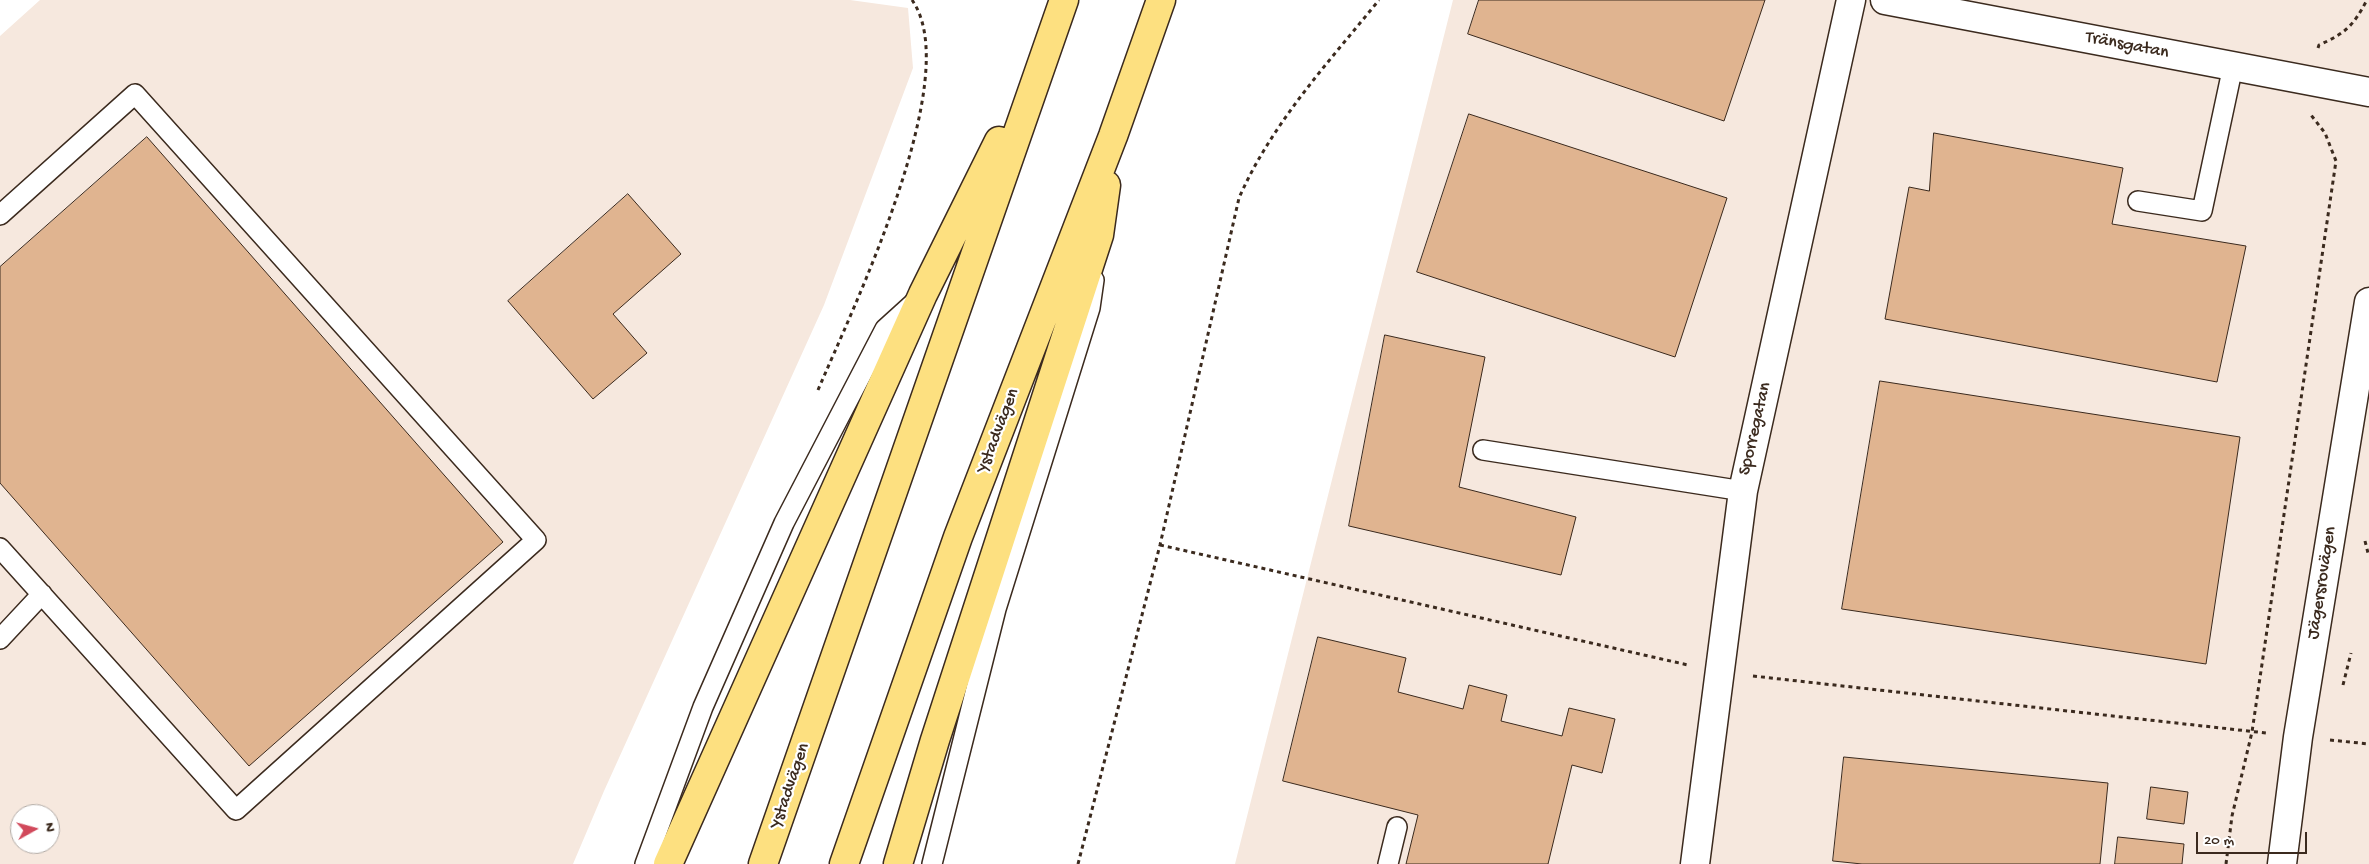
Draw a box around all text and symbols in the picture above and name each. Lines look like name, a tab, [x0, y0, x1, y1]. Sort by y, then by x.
street label: Tränsgatan	[2083, 27, 2171, 65]
street label: Sporregatan	[1735, 380, 1777, 478]
street label: Ystadvägen	[973, 386, 1025, 476]
street label: Jägersrovägen	[2303, 525, 2343, 641]
street label: Ystadvägen	[766, 740, 816, 832]
north arrow	[10, 804, 60, 854]
text: N	[40, 822, 58, 833]
scale bar	[2199, 822, 2310, 854]
text: 20 m	[2204, 832, 2234, 850]

